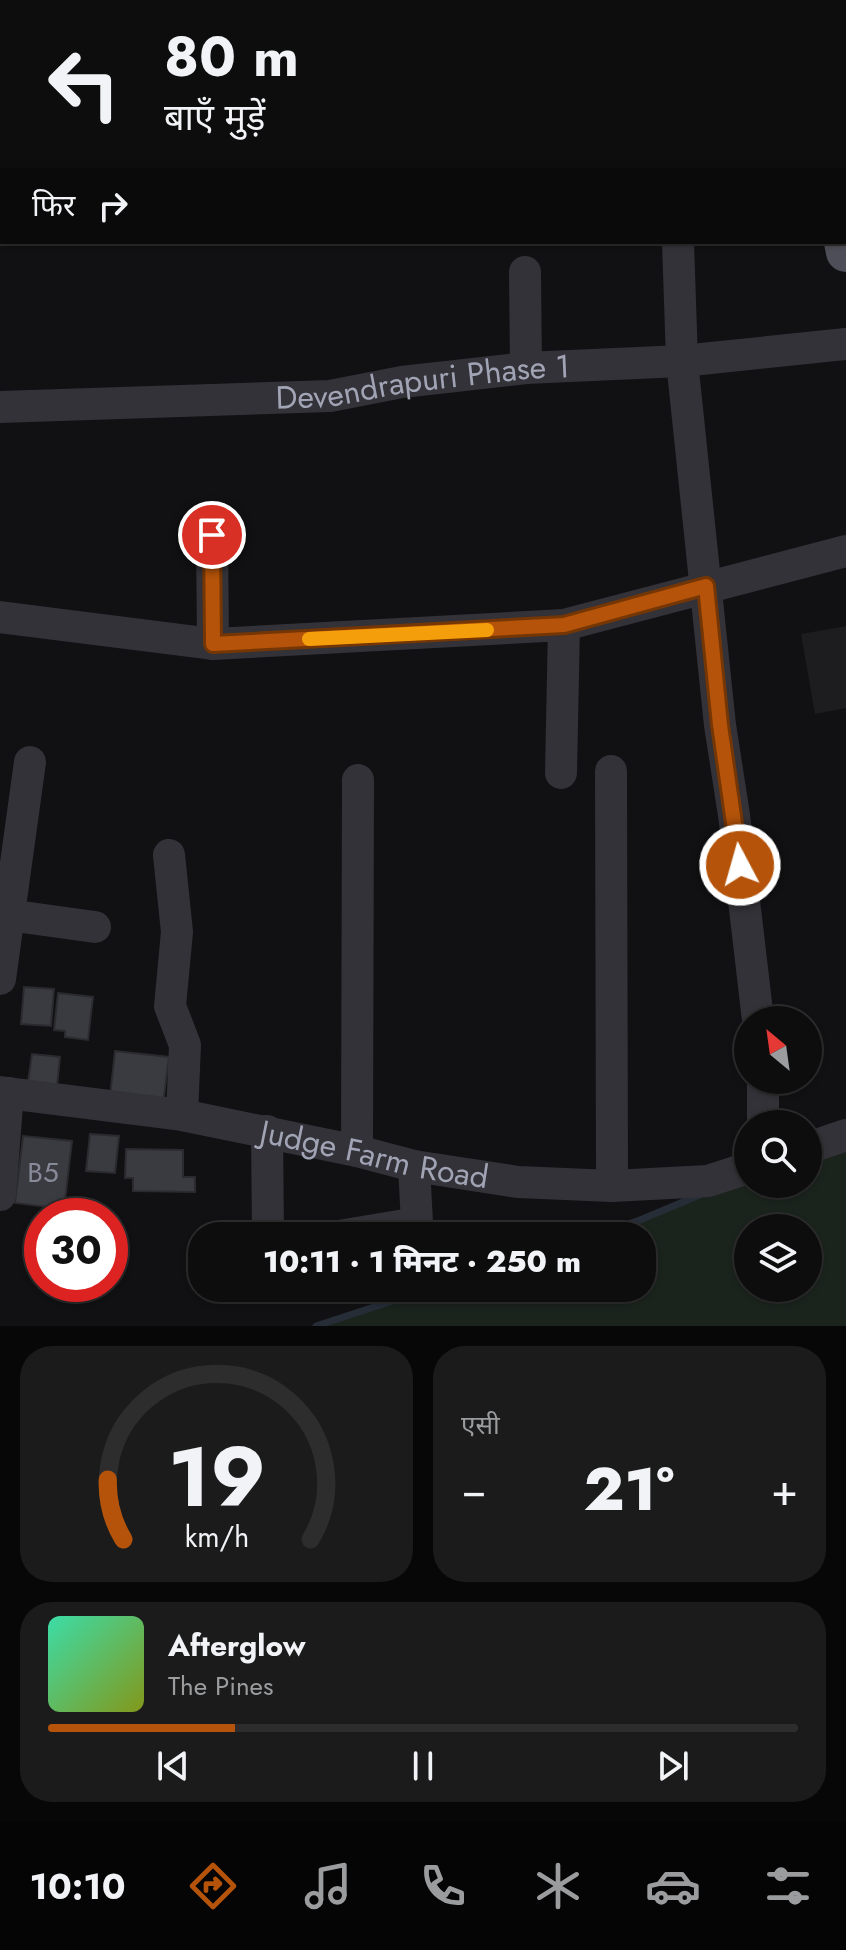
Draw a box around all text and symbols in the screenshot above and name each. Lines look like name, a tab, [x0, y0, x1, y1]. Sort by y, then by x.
text: 80 m	[164, 16, 299, 97]
icon: left	[32, 32, 136, 136]
text: बाएँ मुड़ें	[164, 91, 265, 143]
text: फिर	[32, 184, 75, 227]
icon: right	[91, 184, 135, 228]
street label: Devendrapuri Phase 1	[275, 343, 571, 421]
pin	[178, 501, 246, 569]
icon: arrive	[190, 513, 234, 557]
position arrow	[698, 823, 782, 907]
north arrow	[734, 1006, 822, 1094]
map controls	[734, 1006, 822, 1302]
street label: Judge Farm Road	[252, 1108, 492, 1200]
button: search	[734, 1110, 822, 1198]
house number: B5	[27, 1152, 59, 1193]
speed limit sign: 30	[24, 1198, 128, 1302]
button: layers	[734, 1214, 822, 1302]
text: 10:11 · 1 मिनट · 250 m	[263, 1240, 581, 1283]
text: एसी	[461, 1406, 500, 1444]
text: 19	[168, 1417, 265, 1537]
text: 21°	[584, 1446, 674, 1533]
text: −	[461, 1458, 487, 1522]
text: +	[771, 1458, 798, 1522]
text: km/h	[184, 1516, 249, 1558]
text: Afterglow	[168, 1624, 305, 1667]
text: The Pines	[168, 1667, 273, 1705]
icon: previous	[151, 1744, 195, 1788]
icon: pause	[401, 1744, 445, 1788]
icon: next	[651, 1744, 695, 1788]
icon: directions	[185, 1858, 241, 1914]
icon: music	[300, 1858, 356, 1914]
icon: phone	[415, 1858, 471, 1914]
icon: climate	[530, 1858, 586, 1914]
icon: car	[645, 1858, 701, 1914]
icon: filters	[760, 1858, 816, 1914]
text: 10:10	[30, 1860, 125, 1912]

